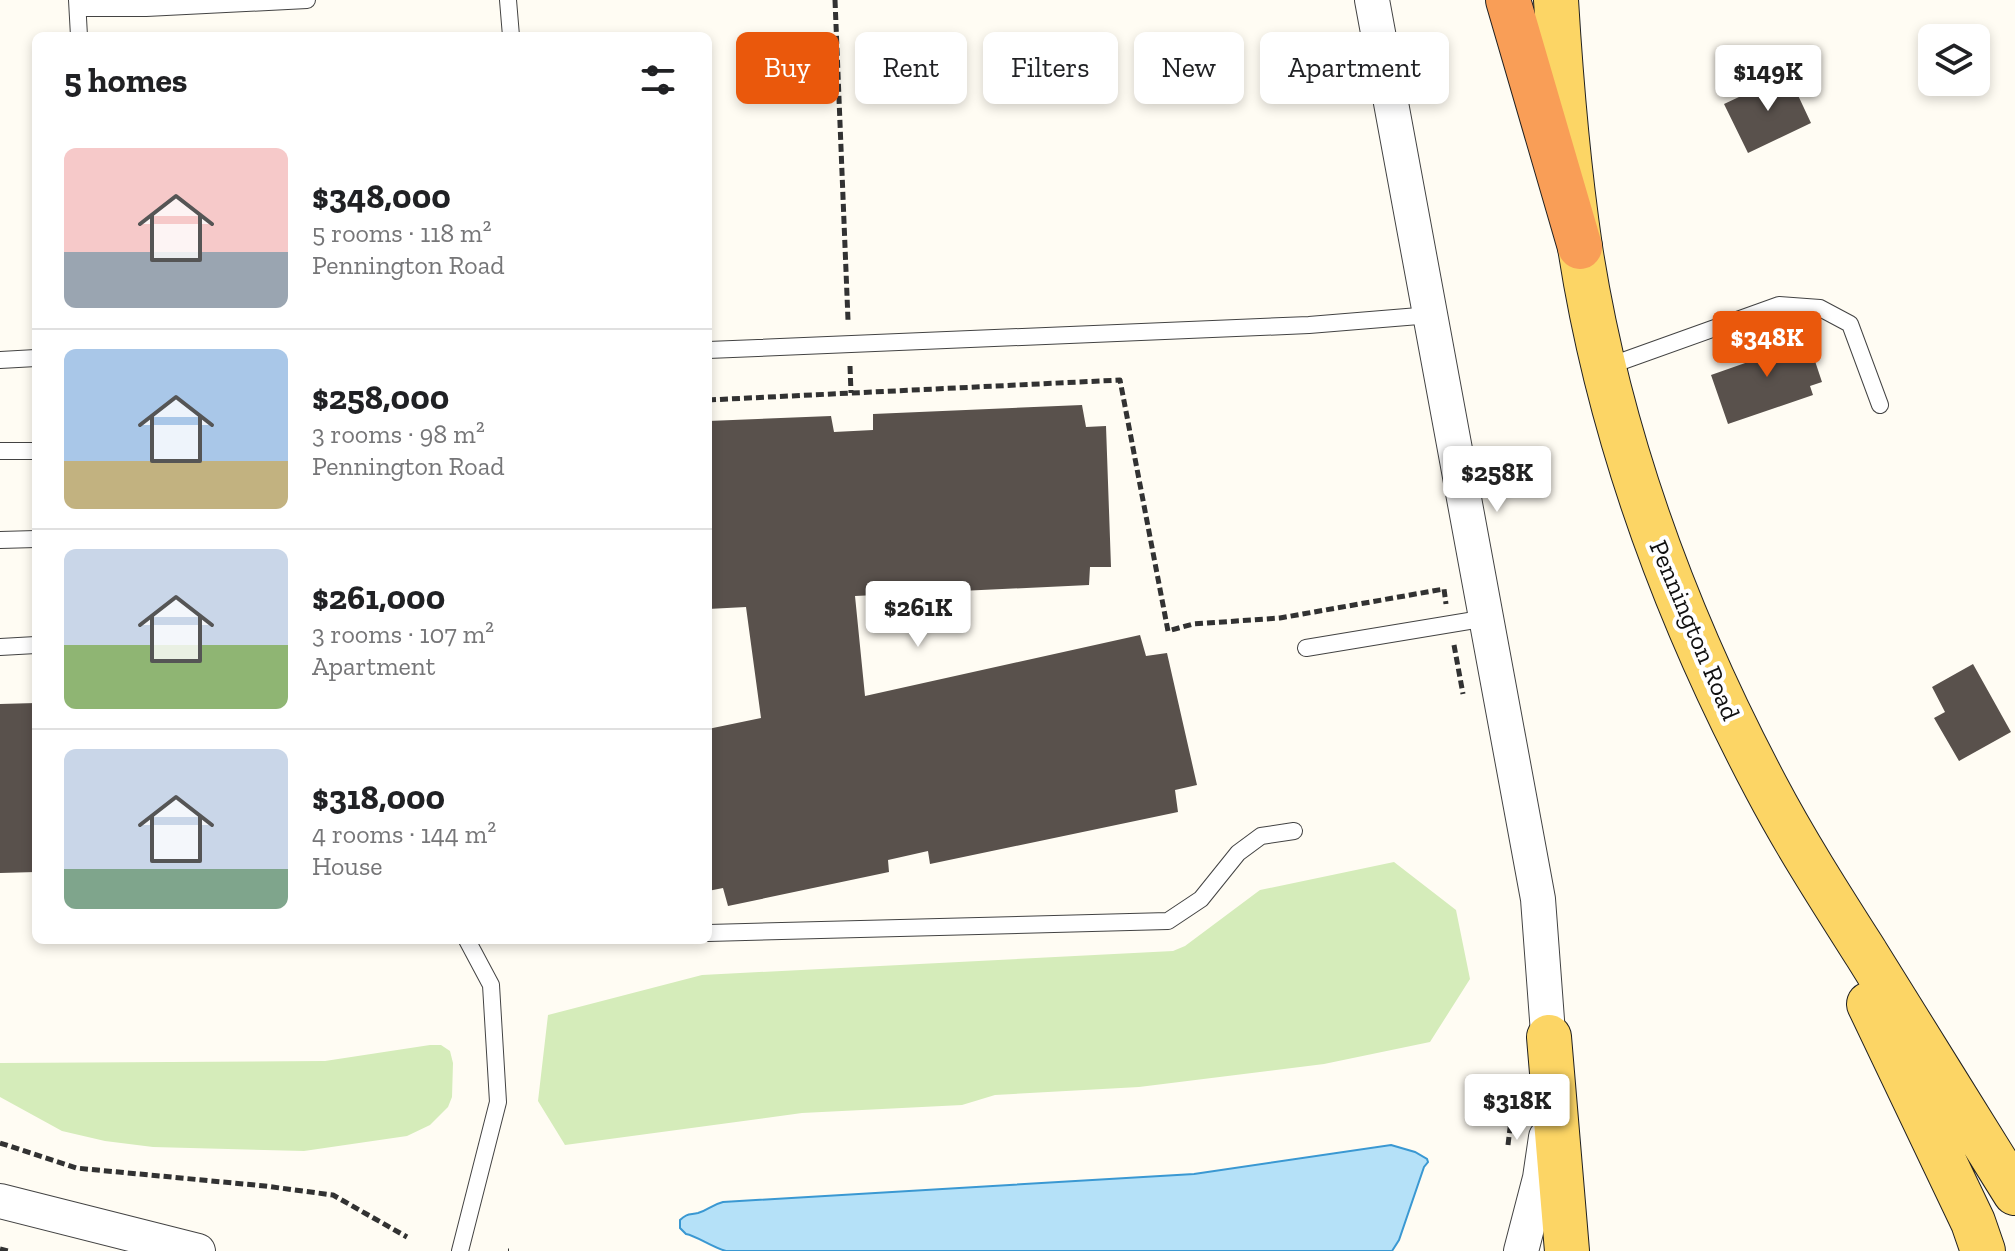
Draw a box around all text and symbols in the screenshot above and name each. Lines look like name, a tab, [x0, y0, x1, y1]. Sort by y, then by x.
map controls	[1918, 24, 1990, 96]
button: layers	[1918, 24, 1990, 96]
chip: Buy	[736, 32, 839, 104]
chip: Rent	[855, 32, 967, 104]
chip: Filters	[983, 32, 1118, 104]
chip: New	[1134, 32, 1244, 104]
chip: Apartment	[1260, 32, 1449, 104]
pin: $149K	[1712, 45, 1824, 113]
text: $149K	[1733, 55, 1803, 87]
icon: filters	[636, 58, 680, 102]
text: 5 homes	[64, 60, 187, 101]
text: $348,000	[312, 176, 451, 217]
icon: home	[128, 180, 224, 276]
text: 5 rooms · 118 m²	[312, 217, 492, 249]
text: Pennington Road	[312, 249, 504, 281]
pin: $348K	[1711, 311, 1823, 379]
text: $348K	[1731, 321, 1803, 353]
text: $258,000	[312, 377, 449, 418]
icon: home	[128, 381, 224, 477]
text: 3 rooms · 98 m²	[312, 418, 485, 450]
pin: $258K	[1441, 446, 1553, 514]
text: Pennington Road	[312, 450, 504, 482]
text: $258K	[1461, 456, 1533, 488]
street label: Pennington Road	[1643, 535, 1747, 725]
text: $261,000	[312, 577, 445, 618]
icon: home	[128, 581, 224, 677]
pin: $261K	[862, 581, 974, 649]
text: $261K	[884, 591, 952, 623]
text: 3 rooms · 107 m²	[312, 618, 494, 650]
text: Apartment	[312, 650, 435, 682]
text: $318,000	[312, 777, 445, 818]
icon: home	[128, 781, 224, 877]
text: 4 rooms · 144 m²	[312, 818, 496, 850]
text: House	[312, 850, 383, 882]
pin: $318K	[1461, 1074, 1573, 1142]
text: $318K	[1483, 1084, 1551, 1116]

